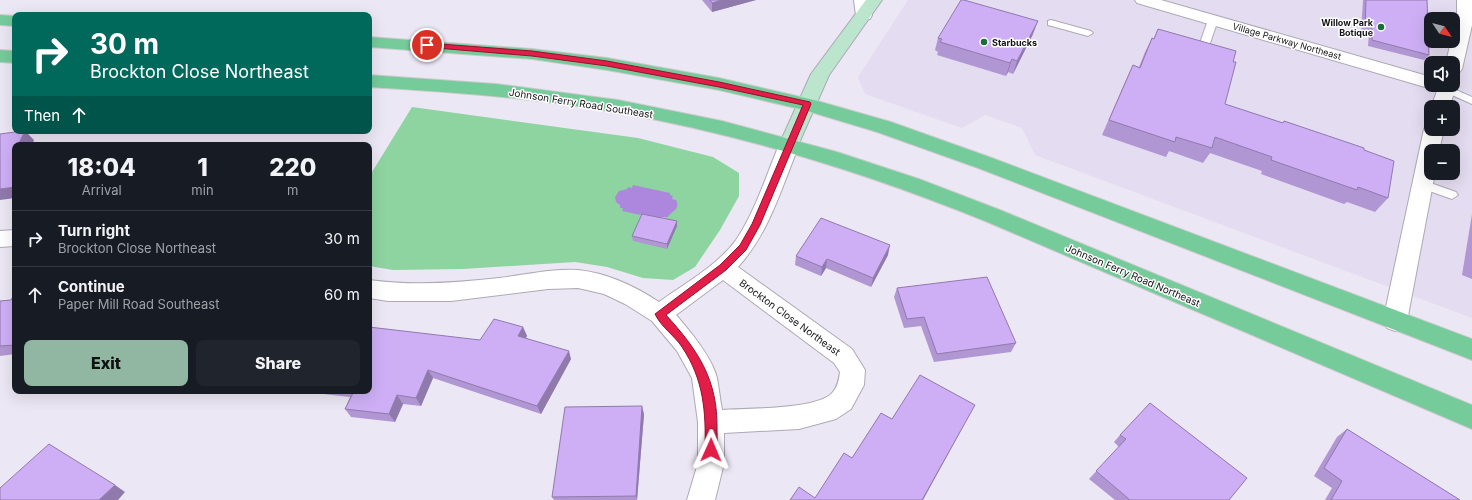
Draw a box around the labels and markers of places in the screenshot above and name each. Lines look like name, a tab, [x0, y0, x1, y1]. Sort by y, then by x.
place label: Willow Park Botique	[1321, 17, 1374, 38]
marker: Willow Park Botique	[1376, 22, 1386, 32]
pin	[410, 28, 444, 62]
marker: Starbucks	[979, 37, 989, 47]
place label: Starbucks	[992, 37, 1037, 48]

